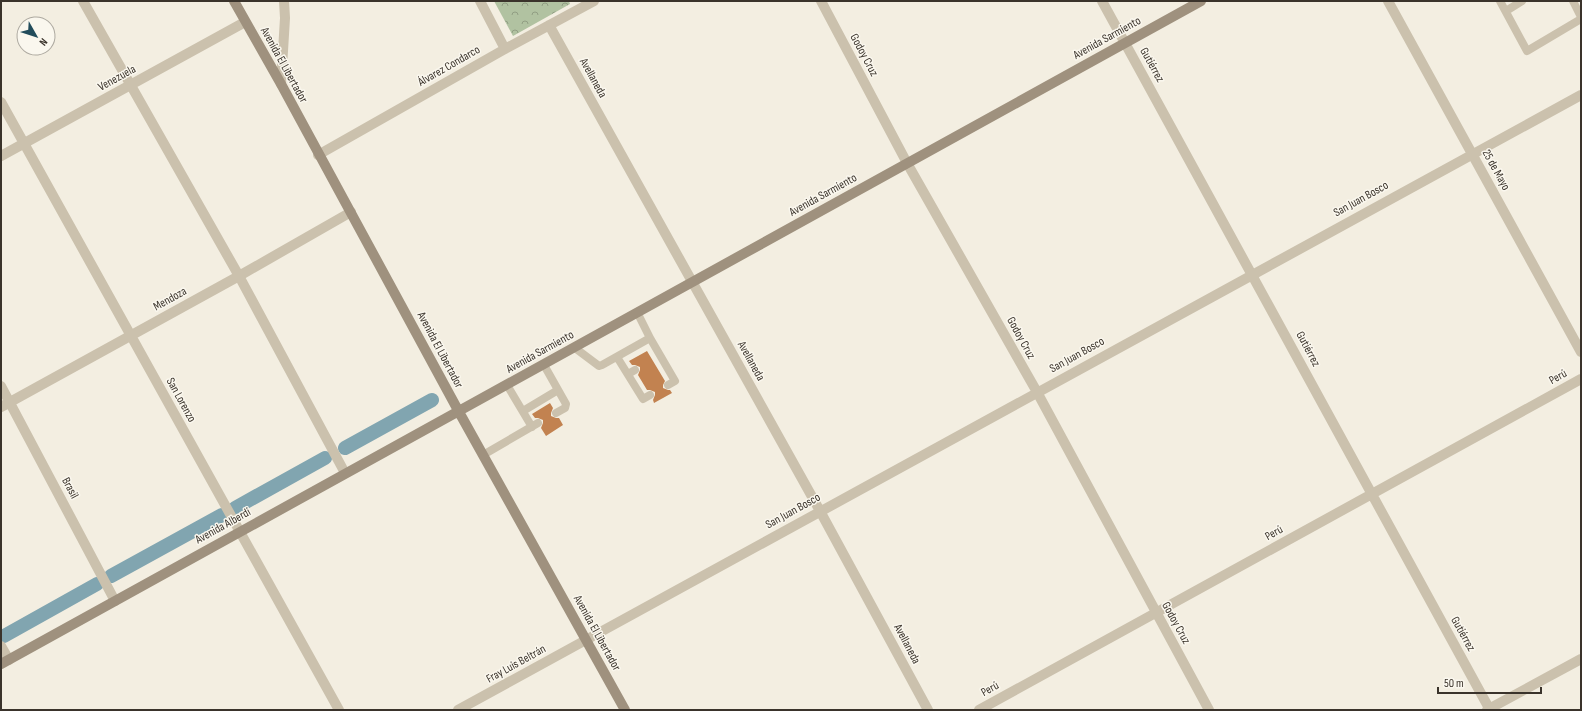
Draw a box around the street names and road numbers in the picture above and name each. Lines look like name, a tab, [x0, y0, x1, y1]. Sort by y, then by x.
street label: Avenida Sarmiento	[1070, 13, 1143, 63]
street label: Avenida El Libertador	[257, 24, 311, 106]
street label: Godoy Cruz	[847, 31, 882, 79]
street label: Álvarez Condarco	[414, 42, 483, 90]
street label: Gutiérrez	[1136, 45, 1168, 86]
street label: Avellaneda	[576, 55, 610, 101]
street label: Venezuela	[96, 61, 139, 94]
street label: 25 de Mayo	[1479, 147, 1513, 193]
street label: Avenida Sarmiento	[786, 170, 859, 220]
street label: San Juan Bosco	[1331, 178, 1391, 220]
street label: Mendoza	[151, 284, 190, 314]
street label: Avenida El Libertador	[413, 308, 467, 391]
street label: Godoy Cruz	[1003, 314, 1039, 362]
street label: Avenida Sarmiento	[503, 327, 576, 377]
street label: Gutiérrez	[1293, 329, 1324, 370]
street label: San Juan Bosco	[1047, 334, 1107, 376]
street label: Avellaneda	[734, 338, 768, 384]
street label: Perú	[1546, 366, 1570, 388]
street label: San Lorenzo	[163, 375, 199, 425]
street label: Brasil	[58, 475, 82, 501]
street label: San Juan Bosco	[763, 490, 823, 532]
street label: Avenida Alberdi	[192, 505, 253, 548]
street label: Perú	[1262, 522, 1286, 544]
street label: Avenida El Libertador	[570, 592, 624, 674]
street label: Godoy Cruz	[1158, 599, 1194, 647]
street label: Gutiérrez	[1447, 614, 1479, 655]
street label: Avellaneda	[890, 621, 924, 667]
street label: Fray Luis Beltrán	[484, 641, 548, 687]
street label: Perú	[978, 678, 1002, 700]

